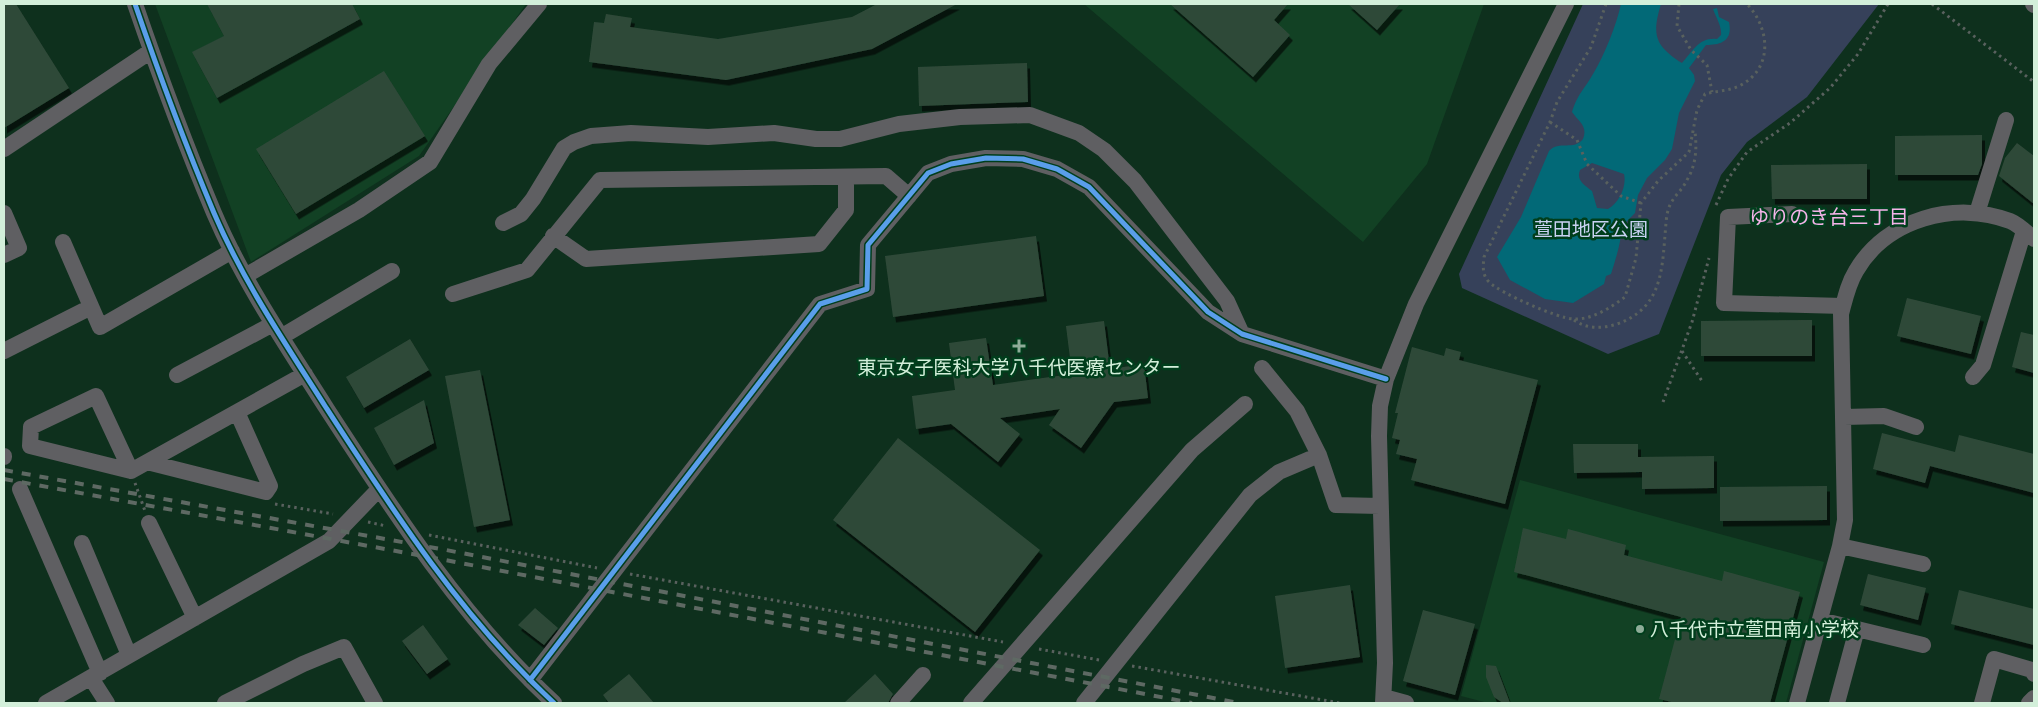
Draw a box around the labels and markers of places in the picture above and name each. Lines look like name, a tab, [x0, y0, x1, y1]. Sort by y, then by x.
marker: 東京女子医科大学八千代医療センター	[1012, 339, 1026, 353]
place label: 東京女子医科大学八千代医療センター	[857, 355, 1181, 378]
place label: 八千代市立萱田南小学校	[1650, 617, 1859, 640]
marker: 八千代市立萱田南小学校	[1634, 623, 1646, 635]

